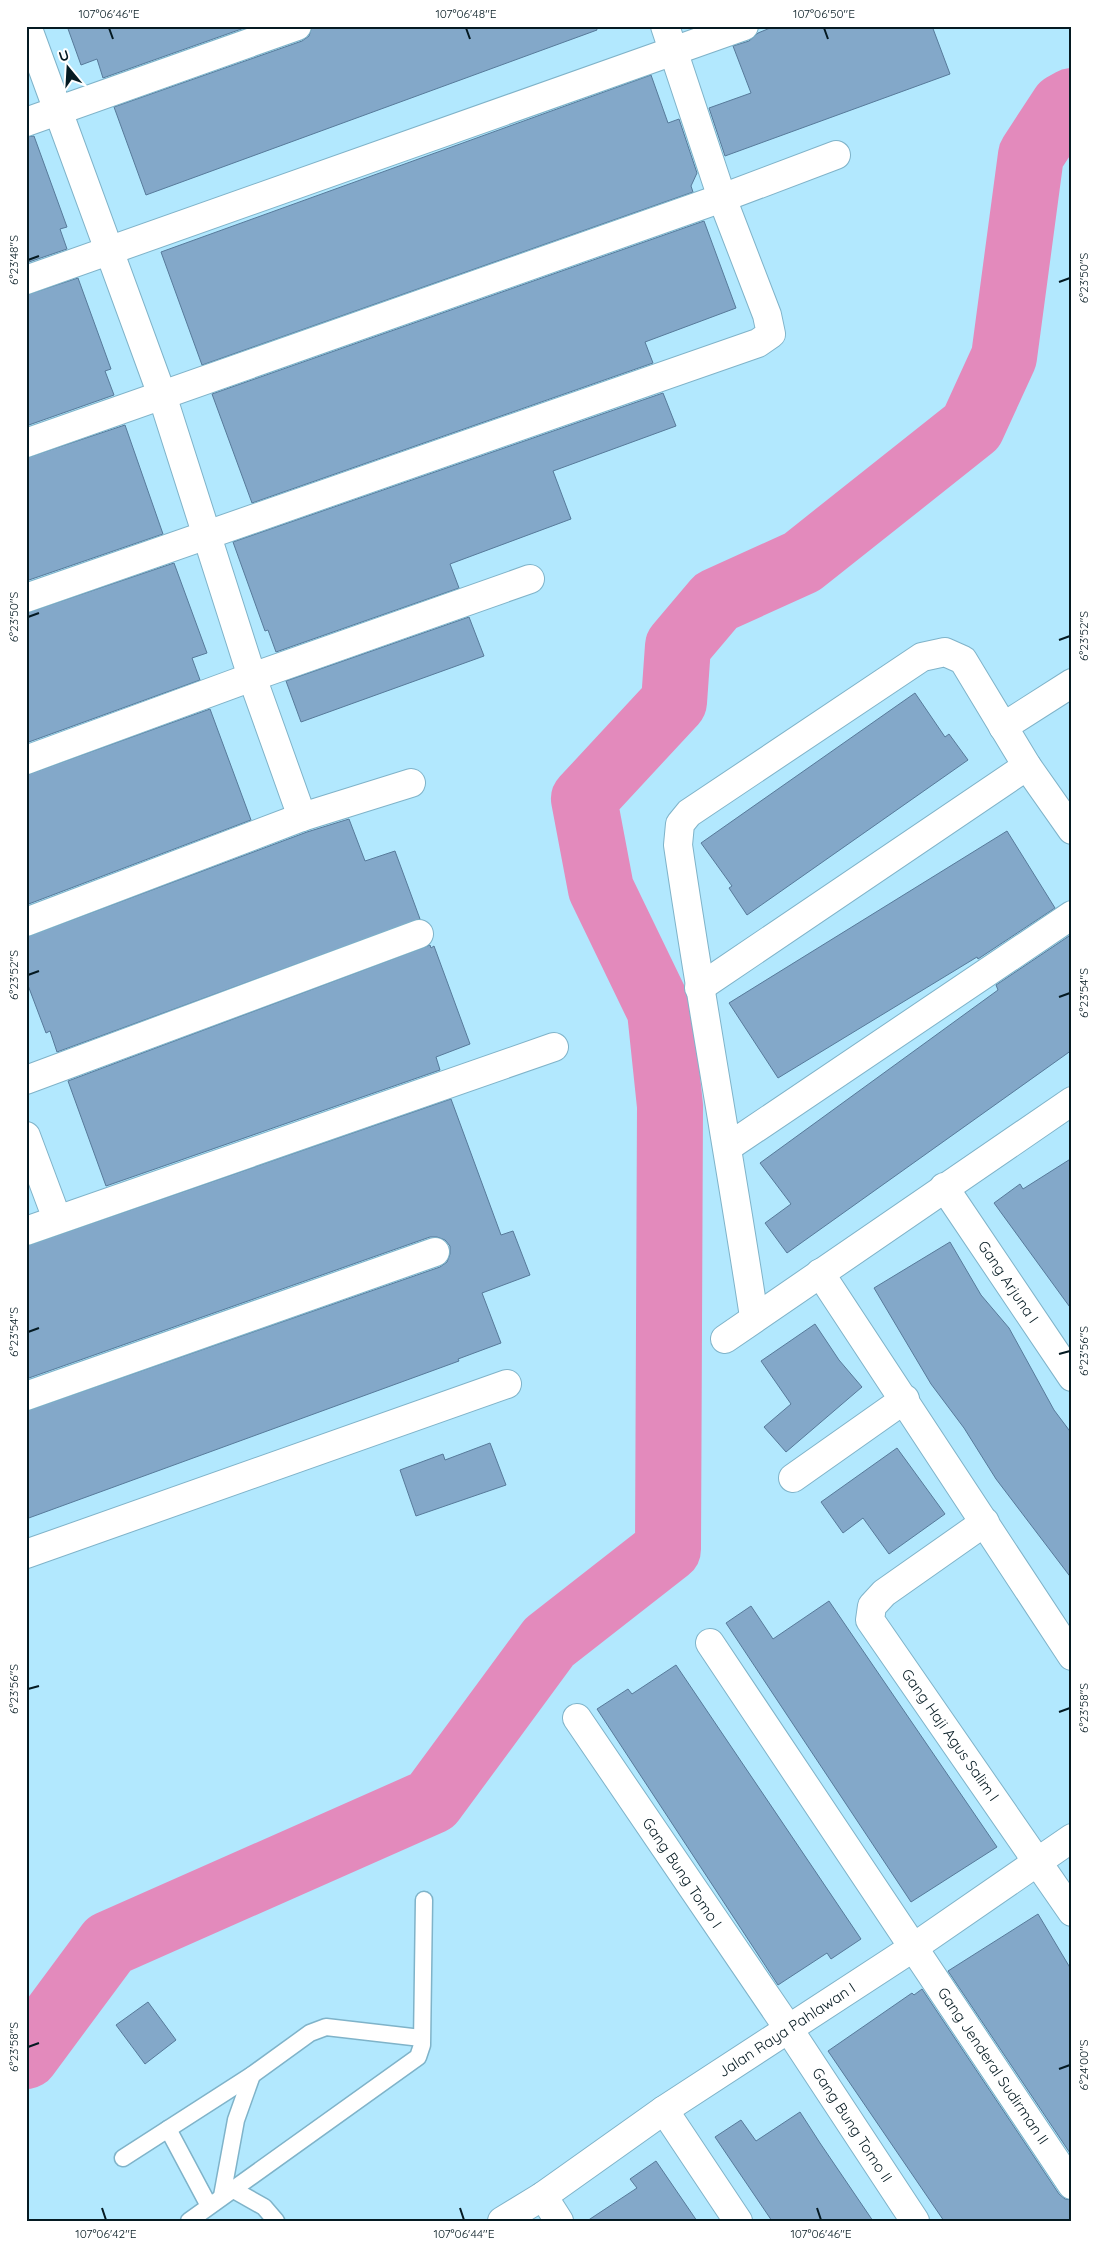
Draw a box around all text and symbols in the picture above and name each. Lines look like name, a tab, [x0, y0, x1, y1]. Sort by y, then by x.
text: 107°06'46"E	[78, 6, 140, 21]
text: 107°06'48"E	[435, 6, 497, 21]
text: 107°06'50"E	[793, 6, 855, 21]
north arrow	[42, 42, 92, 92]
text: U	[57, 46, 71, 66]
text: 6°23'48"S	[6, 235, 21, 285]
text: 6°23'50"S	[1076, 252, 1091, 303]
text: 6°23'50"S	[6, 591, 21, 642]
text: 6°23'52"S	[1076, 611, 1091, 661]
text: 6°23'52"S	[6, 950, 21, 1000]
text: 6°23'54"S	[1076, 968, 1091, 1018]
street label: Gang Arjuna I	[974, 1237, 1043, 1327]
text: 6°23'54"S	[6, 1307, 21, 1357]
text: 6°23'56"S	[1076, 1326, 1091, 1376]
text: 6°23'56"S	[6, 1664, 21, 1714]
street label: Gang Haji Agus Salim I	[897, 1665, 1003, 1805]
text: 6°23'58"S	[1076, 1683, 1091, 1733]
street label: Gang Bung Tomo I	[638, 1814, 726, 1932]
street label: Jalan Raya Pahlawan I	[715, 1978, 859, 2081]
street label: Gang Jenderal Sudirman II	[934, 1984, 1053, 2148]
text: 6°23'58"S	[6, 2022, 21, 2072]
text: 6°24'00"S	[1076, 2039, 1091, 2091]
street label: Gang Bung Tomo II	[808, 2064, 897, 2186]
text: 107°06'42"E	[75, 2226, 137, 2241]
text: 107°06'44"E	[433, 2226, 495, 2241]
text: 107°06'46"E	[790, 2226, 852, 2241]

